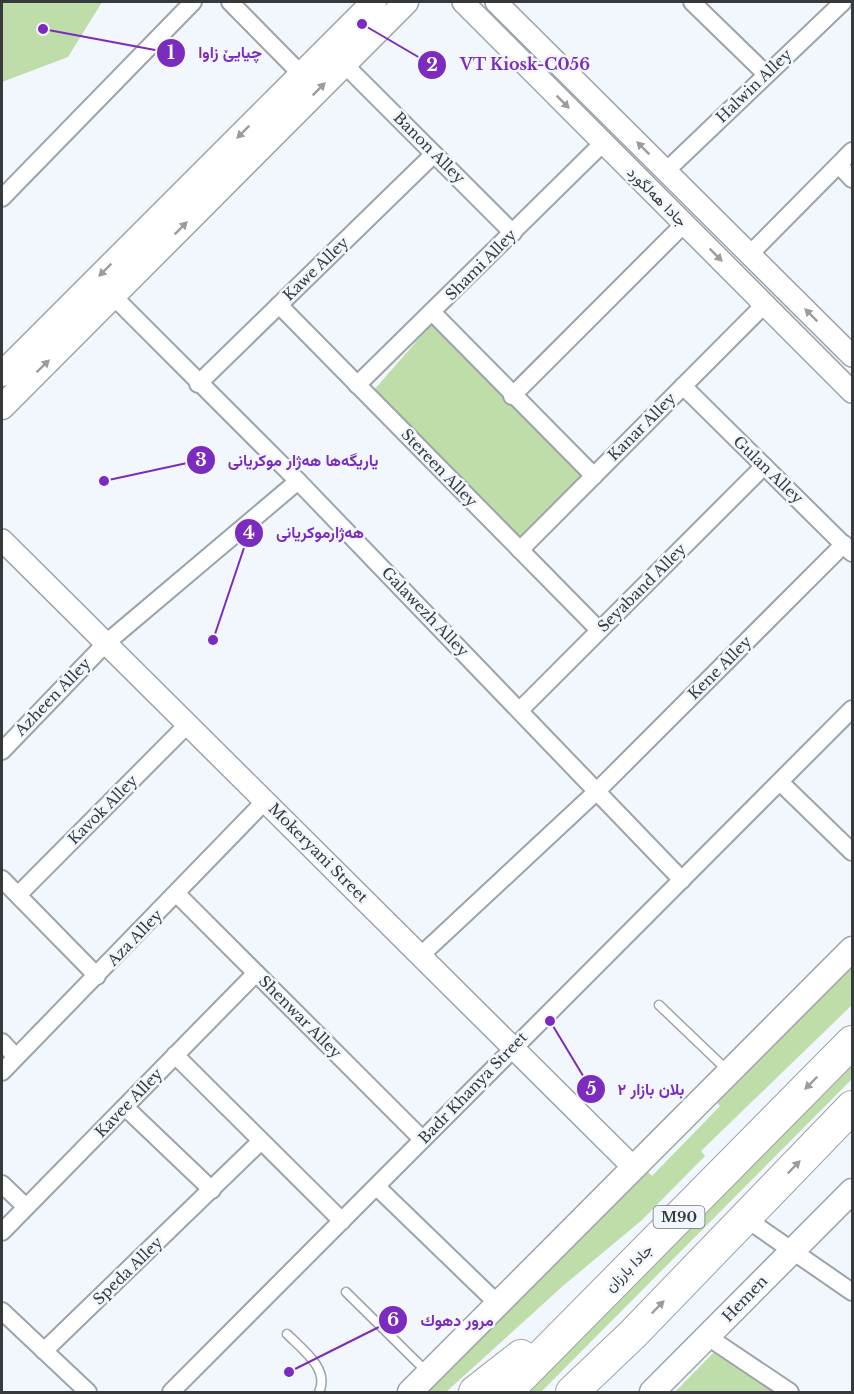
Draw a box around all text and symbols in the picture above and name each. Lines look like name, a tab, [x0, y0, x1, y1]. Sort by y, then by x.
callout: چیایێ زاوا	[156, 36, 274, 70]
text: 1	[167, 42, 175, 64]
text: چیایێ زاوا	[198, 42, 262, 64]
street label: Halwin Alley	[712, 44, 796, 127]
callout: VT Kiosk-C056	[417, 48, 602, 82]
text: 2	[426, 54, 438, 76]
text: VT Kiosk-C056	[459, 54, 590, 74]
one-way arrow	[311, 83, 325, 97]
one-way arrow	[556, 95, 570, 109]
street label: Banon Alley	[390, 108, 469, 188]
one-way arrow	[236, 125, 251, 139]
one-way arrow	[637, 141, 651, 155]
street label: جادا هەلگورد	[623, 163, 691, 231]
one-way arrow	[174, 221, 189, 235]
street label: Shami Alley	[441, 225, 520, 304]
street label: Kawe Alley	[279, 232, 353, 305]
one-way arrow	[708, 248, 722, 262]
one-way arrow	[98, 263, 113, 277]
one-way arrow	[804, 307, 818, 322]
one-way arrow	[36, 359, 50, 373]
street label: Kanar Alley	[604, 388, 680, 465]
street label: Stereen Alley	[397, 425, 482, 511]
street label: Gulan Alley	[730, 432, 807, 508]
callout: یاریگەها هەژار موکریانی	[186, 443, 390, 477]
text: 3	[195, 449, 207, 471]
text: یاریگەها هەژار موکریانی	[228, 450, 378, 471]
callout: ھەژارموکریانی	[234, 516, 376, 550]
text: 4	[243, 522, 255, 544]
text: ھەژارموکریانی	[276, 522, 364, 543]
street label: Seyaband Alley	[593, 539, 690, 636]
street label: Galawezh Alley	[378, 563, 473, 661]
street label: Kene Alley	[684, 632, 756, 703]
street label: Azheen Alley	[10, 654, 95, 740]
street label: Kavok Alley	[64, 771, 142, 848]
street label: Mokeryani Street	[265, 799, 372, 907]
street label: Aza Alley	[102, 905, 166, 971]
street label: Shenwar Alley	[255, 971, 346, 1062]
street label: Badr Khanya Street	[414, 1027, 531, 1148]
street label: Kavee Alley	[91, 1064, 167, 1141]
callout: بلان بازار ٢	[576, 1072, 697, 1106]
one-way arrow	[805, 1076, 819, 1090]
text: 5	[586, 1078, 596, 1100]
text: بلان بازار ٢	[618, 1079, 685, 1100]
one-way arrow	[787, 1160, 801, 1175]
road number: M90	[654, 1206, 704, 1228]
street label: Speda Alley	[89, 1232, 167, 1309]
street label: جادا بارزان	[601, 1240, 657, 1296]
street label: Hemen	[718, 1272, 771, 1326]
one-way arrow	[651, 1301, 665, 1315]
callout: مرور دهوك	[378, 1303, 505, 1337]
text: 6	[387, 1309, 399, 1331]
text: مرور دهوك	[420, 1310, 494, 1331]

